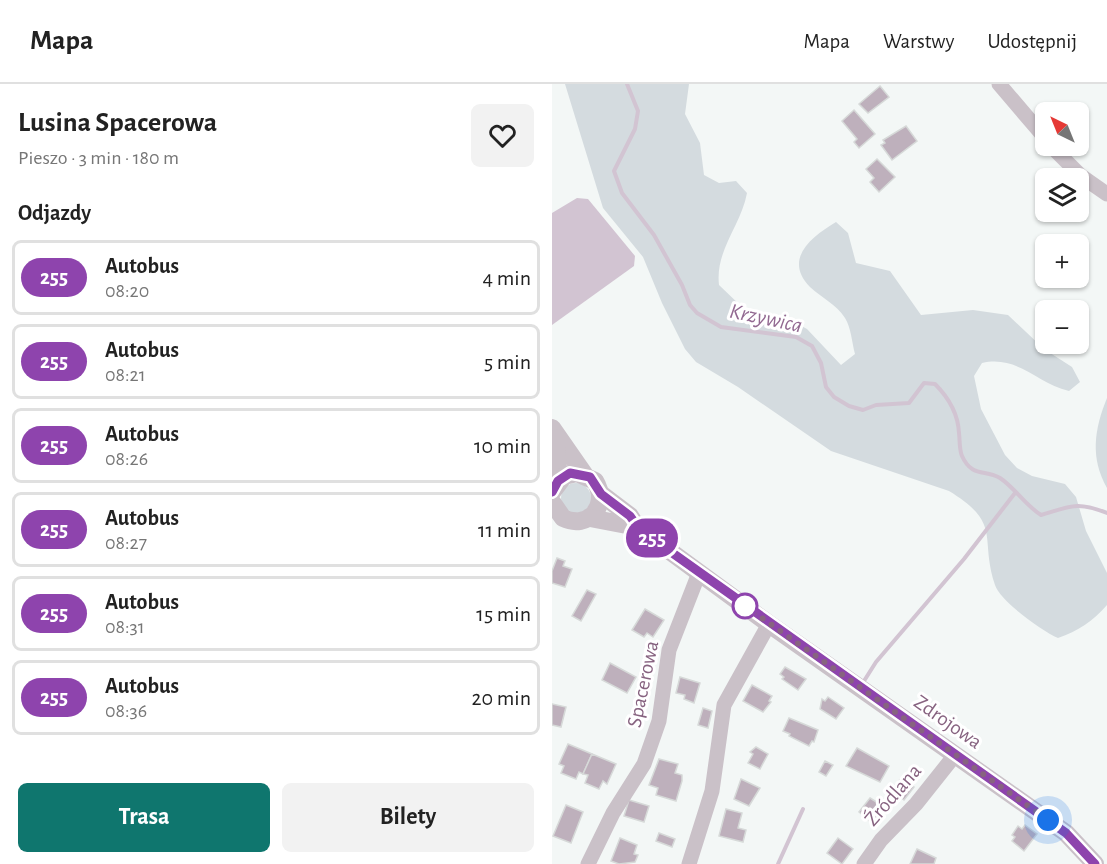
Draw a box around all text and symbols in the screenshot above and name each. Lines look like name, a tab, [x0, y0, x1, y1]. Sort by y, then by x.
text: Mapa	[30, 27, 93, 55]
text: Mapa	[804, 31, 850, 52]
text: Warstwy	[883, 31, 954, 52]
text: Udostępnij	[987, 31, 1077, 52]
north arrow	[1035, 102, 1089, 156]
map controls	[1035, 102, 1089, 354]
button: heart	[471, 104, 534, 167]
text: Lusina Spacerowa	[18, 109, 217, 137]
text: Pieszo · 3 min · 180 m	[18, 148, 179, 168]
button: layers	[1035, 168, 1089, 222]
text: Odjazdy	[18, 202, 91, 224]
button: +	[1035, 234, 1089, 288]
text: Autobus	[105, 255, 179, 277]
text: 255	[40, 267, 68, 288]
text: 4 min	[483, 267, 531, 289]
text: 08:20	[105, 281, 149, 301]
water label: Krzywica	[728, 300, 804, 336]
button: −	[1035, 300, 1089, 354]
text: Autobus	[105, 339, 179, 361]
text: 255	[40, 351, 68, 372]
text: 5 min	[484, 351, 531, 373]
text: 08:21	[105, 365, 146, 385]
text: Autobus	[105, 423, 179, 445]
text: 255	[40, 435, 68, 456]
text: 10 min	[474, 435, 531, 457]
text: 08:26	[105, 449, 148, 469]
text: Autobus	[105, 507, 179, 529]
line badge: 255	[618, 518, 686, 558]
text: 255	[40, 519, 68, 540]
text: 11 min	[478, 519, 531, 541]
text: 255	[638, 528, 666, 549]
text: 08:27	[105, 533, 147, 553]
text: Autobus	[105, 591, 179, 613]
unlabelled marker	[732, 593, 758, 619]
text: 255	[40, 603, 68, 624]
text: 15 min	[476, 603, 531, 625]
text: 08:31	[105, 617, 145, 637]
street label: Spacerowa	[624, 638, 663, 729]
text: Autobus	[105, 675, 179, 697]
text: 255	[40, 687, 68, 708]
text: 20 min	[471, 687, 531, 709]
street label: Zdrojowa	[910, 691, 986, 753]
text: 08:36	[105, 701, 147, 721]
street label: Źródlana	[859, 759, 925, 830]
button: Trasa	[18, 783, 270, 852]
button: Bilety	[282, 783, 534, 852]
your location	[1033, 805, 1063, 835]

